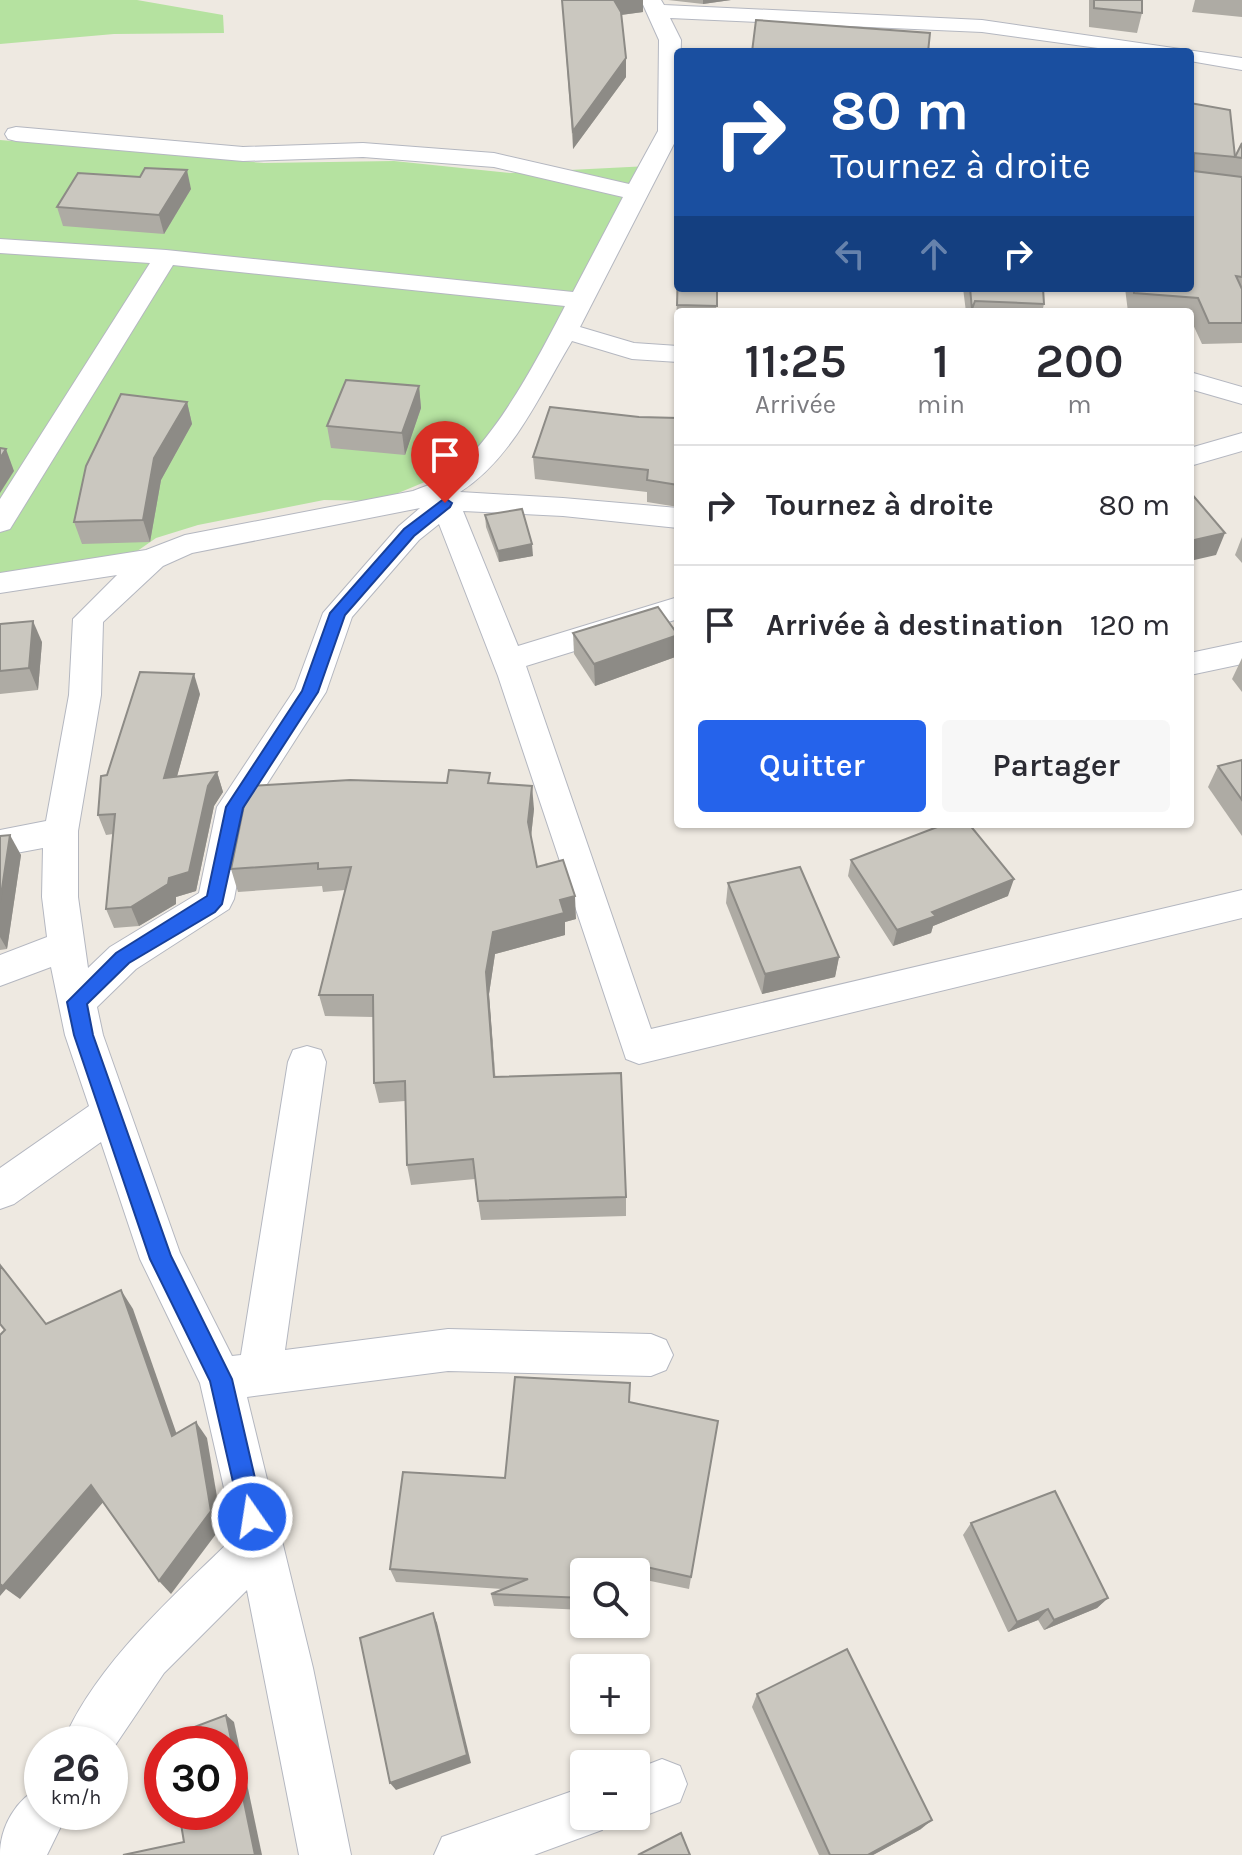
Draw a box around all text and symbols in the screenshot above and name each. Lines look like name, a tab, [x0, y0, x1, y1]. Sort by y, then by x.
text: 80 m	[830, 78, 969, 143]
icon: right	[698, 80, 802, 184]
text: Tournez à droite	[830, 145, 1091, 187]
icon: left	[828, 232, 872, 276]
icon: ahead	[912, 232, 956, 276]
icon: right	[996, 232, 1040, 276]
text: 11:25	[744, 333, 847, 389]
text: 1	[933, 333, 949, 389]
text: 200	[1035, 333, 1124, 389]
text: Arrivée	[755, 389, 836, 420]
text: min	[917, 389, 965, 420]
text: m	[1067, 389, 1092, 420]
pin	[411, 421, 479, 503]
icon: arrive	[423, 433, 467, 477]
icon: right	[698, 483, 742, 527]
text: Tournez à droite	[766, 487, 994, 523]
text: 80 m	[1099, 487, 1170, 523]
icon: arrive	[698, 603, 742, 647]
text: Arrivée à destination	[766, 607, 1064, 643]
text: 120 m	[1090, 607, 1170, 643]
button: Quitter	[698, 720, 926, 812]
button: Partager	[942, 720, 1170, 812]
position arrow	[210, 1475, 294, 1559]
map controls	[570, 1558, 650, 1830]
button: search	[570, 1558, 650, 1638]
button: +	[570, 1654, 650, 1734]
speed limit sign: 30	[144, 1726, 248, 1830]
text: 26	[52, 1744, 100, 1791]
button: −	[570, 1750, 650, 1830]
text: km/h	[51, 1786, 101, 1809]

